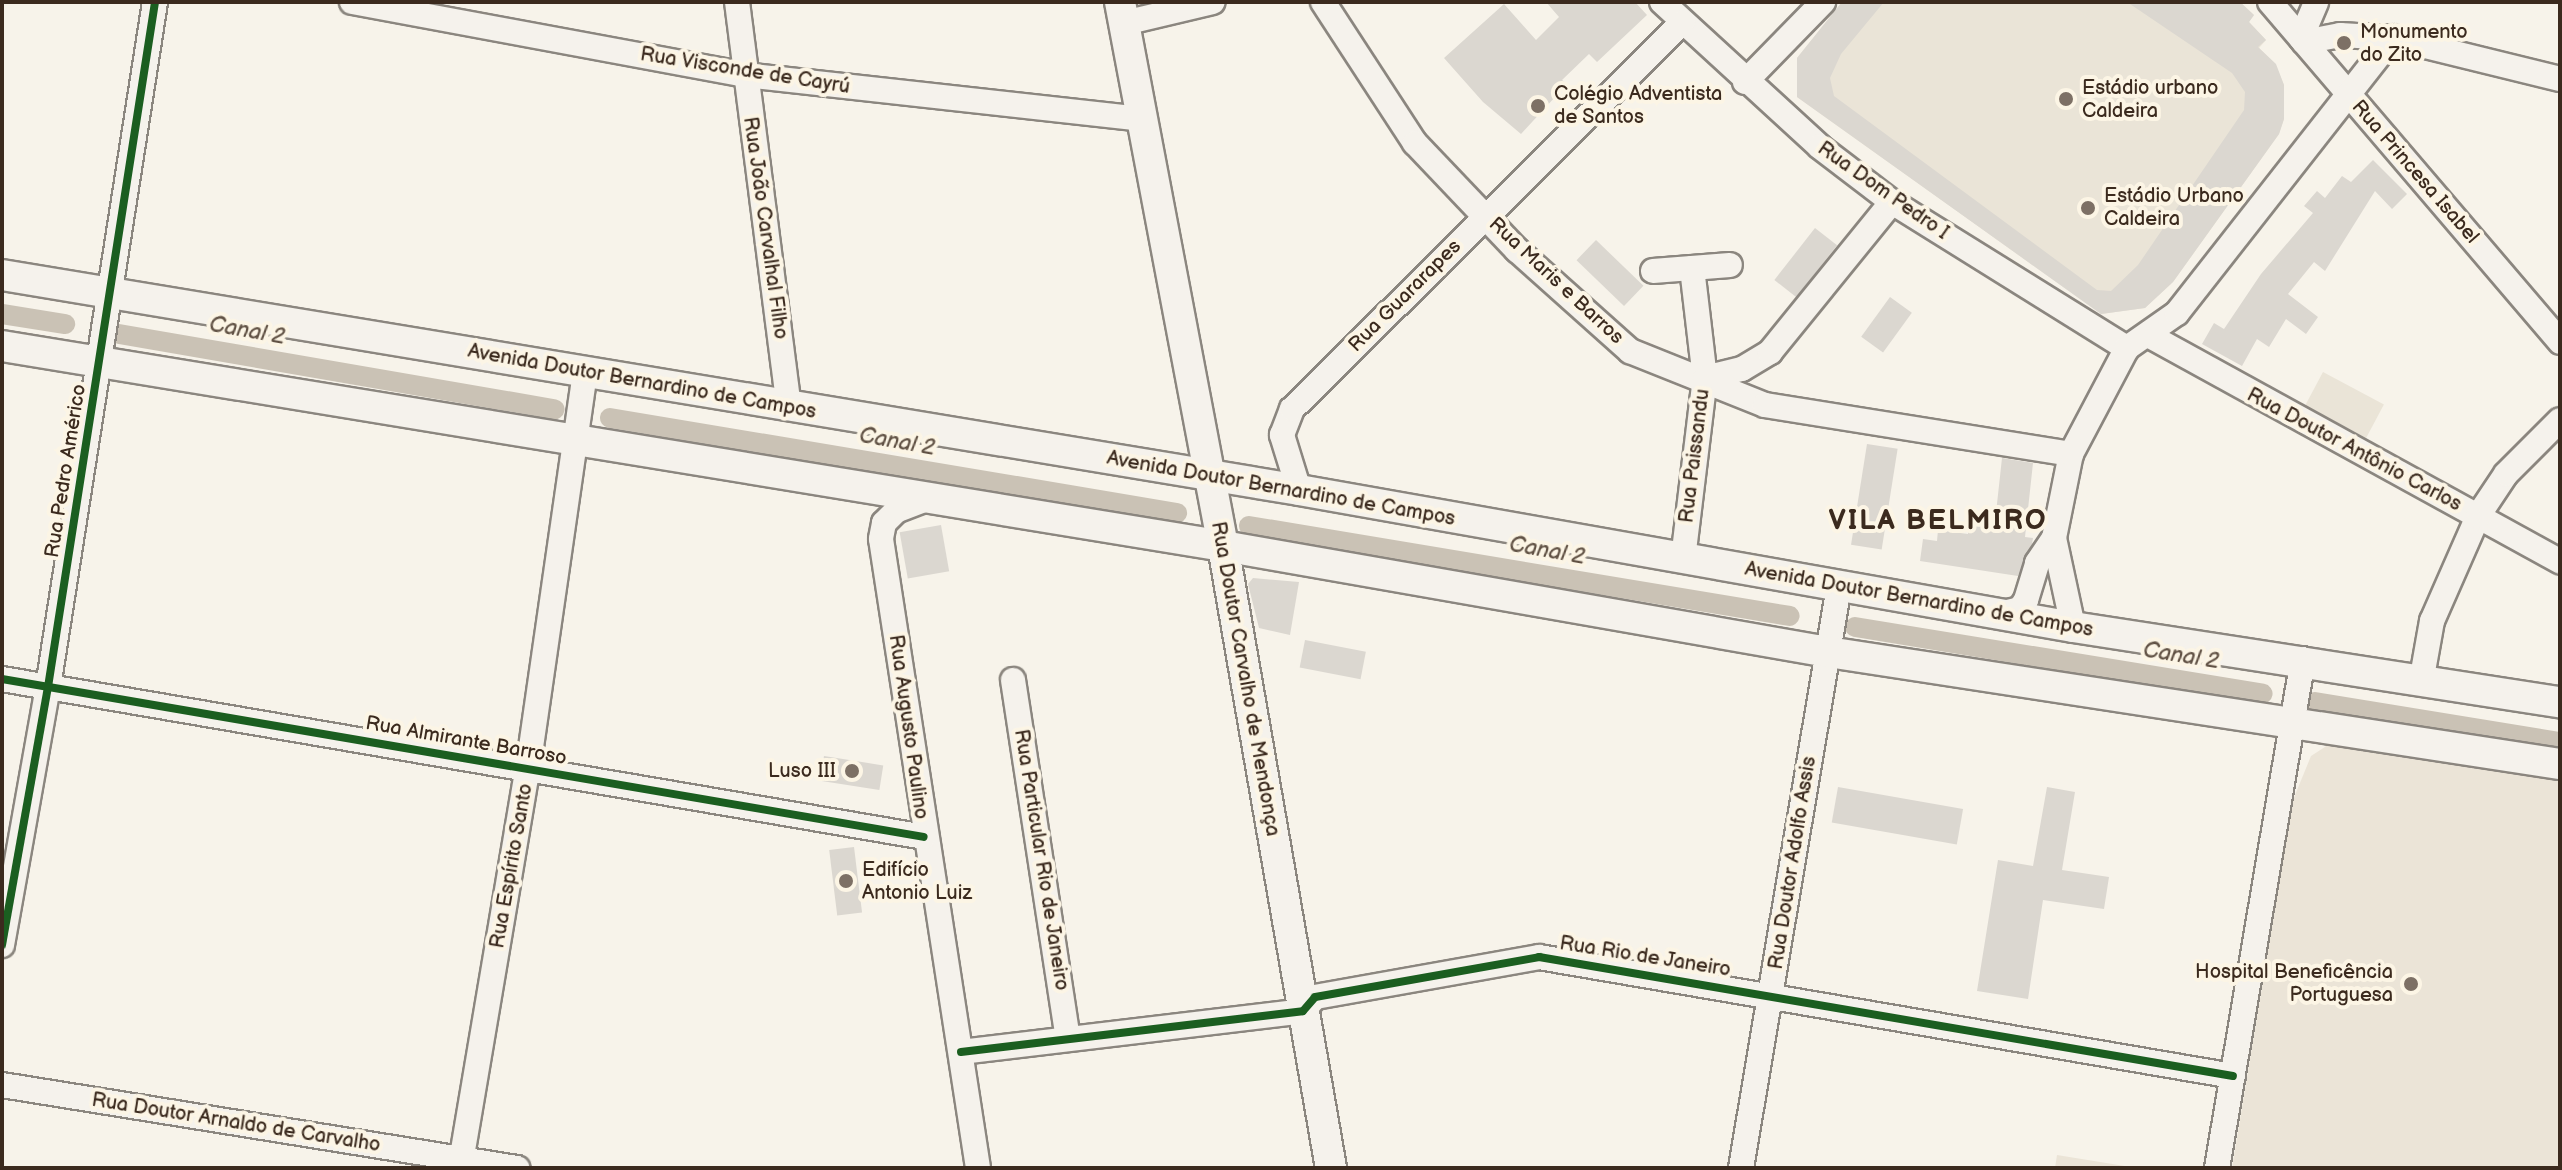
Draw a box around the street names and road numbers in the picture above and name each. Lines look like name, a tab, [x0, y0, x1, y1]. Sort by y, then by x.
street label: Rua Visconde de Cayrú	[638, 43, 852, 99]
street label: Rua Princesa Isabel	[2346, 95, 2484, 249]
street label: Rua João Carvalhal Filho	[737, 115, 793, 341]
street label: Rua Dom Pedro I	[1813, 137, 1953, 245]
street label: Rua Maris e Barros	[1484, 212, 1628, 350]
street label: Rua Guararapes	[1344, 235, 1466, 357]
street label: Avenida Doutor Bernardino de Campos	[466, 340, 818, 424]
street label: Rua Pedro Américo	[40, 382, 92, 560]
street label: Rua Doutor Antônio Carlos	[2243, 383, 2465, 517]
street label: Rua Paissandu	[1675, 388, 1715, 524]
street label: Avenida Doutor Bernardino de Campos	[1105, 447, 1457, 531]
street label: Rua Doutor Carvalho de Mendonça	[1205, 520, 1285, 838]
street label: Avenida Doutor Bernardino de Campos	[1743, 558, 2095, 642]
street label: Rua Augusto Paulino	[883, 633, 933, 821]
street label: Rua Almirante Barroso	[364, 711, 568, 771]
street label: Rua Particular Rio de Janeiro	[1008, 727, 1074, 993]
street label: Rua Doutor Adolfo Assis	[1764, 755, 1822, 971]
street label: Rua Espírito Santo	[486, 782, 538, 950]
street label: Rua Rio de Janeiro	[1557, 932, 1733, 982]
street label: Rua Doutor Arnaldo de Carvalho	[90, 1088, 382, 1158]

